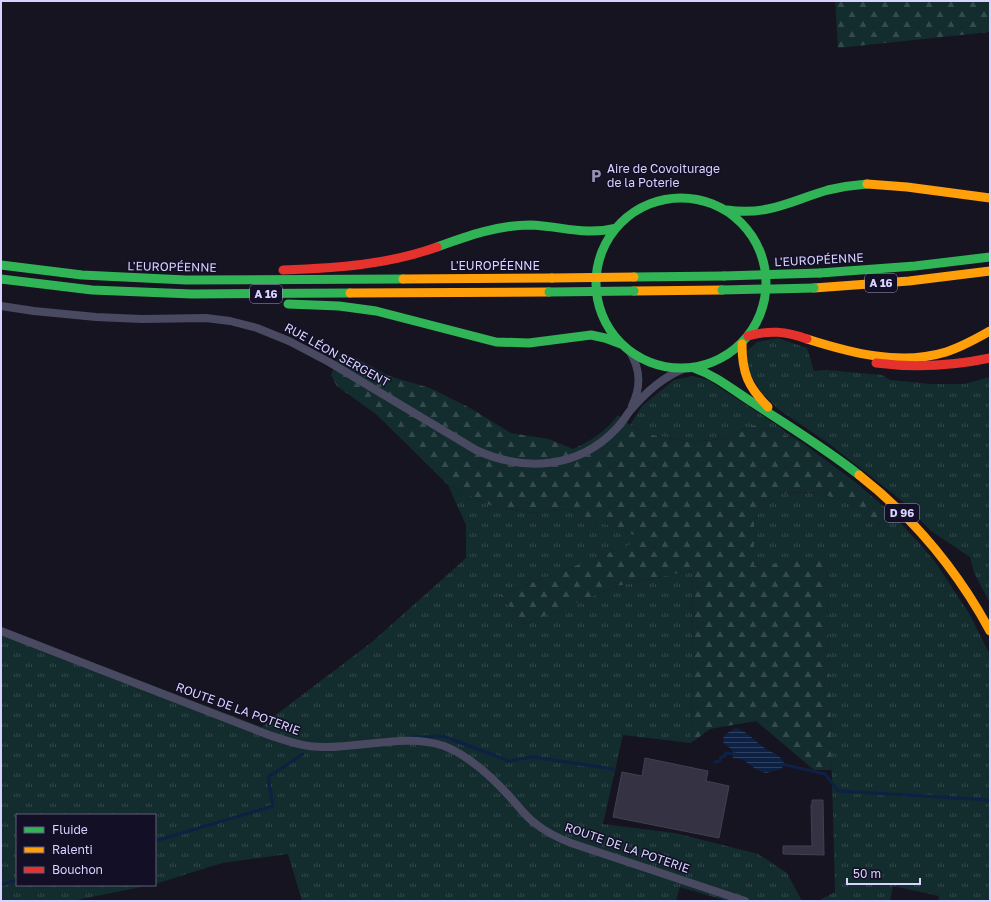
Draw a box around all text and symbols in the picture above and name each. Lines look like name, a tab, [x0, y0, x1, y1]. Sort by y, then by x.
place label: Aire de Covoiturage de la Poterie	[607, 161, 720, 190]
parking icon: Aire de Covoiturage de la Poterie	[588, 168, 604, 184]
street label: L'EUROPÉENNE	[774, 250, 864, 269]
street label: L'EUROPÉENNE	[127, 258, 217, 275]
street label: L'EUROPÉENNE	[450, 258, 540, 273]
road number: A 16	[865, 274, 897, 292]
road number: A 16	[250, 285, 282, 303]
street label: RUE LÉON SERGENT	[282, 319, 393, 390]
road number: D 96	[885, 504, 919, 522]
street label: ROUTE DE LA POTERIE	[174, 679, 302, 738]
legend	[16, 814, 156, 886]
street label: ROUTE DE LA POTERIE	[563, 819, 692, 876]
text: Fluide	[52, 822, 88, 837]
text: Ralenti	[52, 842, 93, 857]
scale bar	[847, 860, 920, 886]
text: Bouchon	[52, 862, 103, 877]
text: 50 m	[853, 866, 881, 881]

